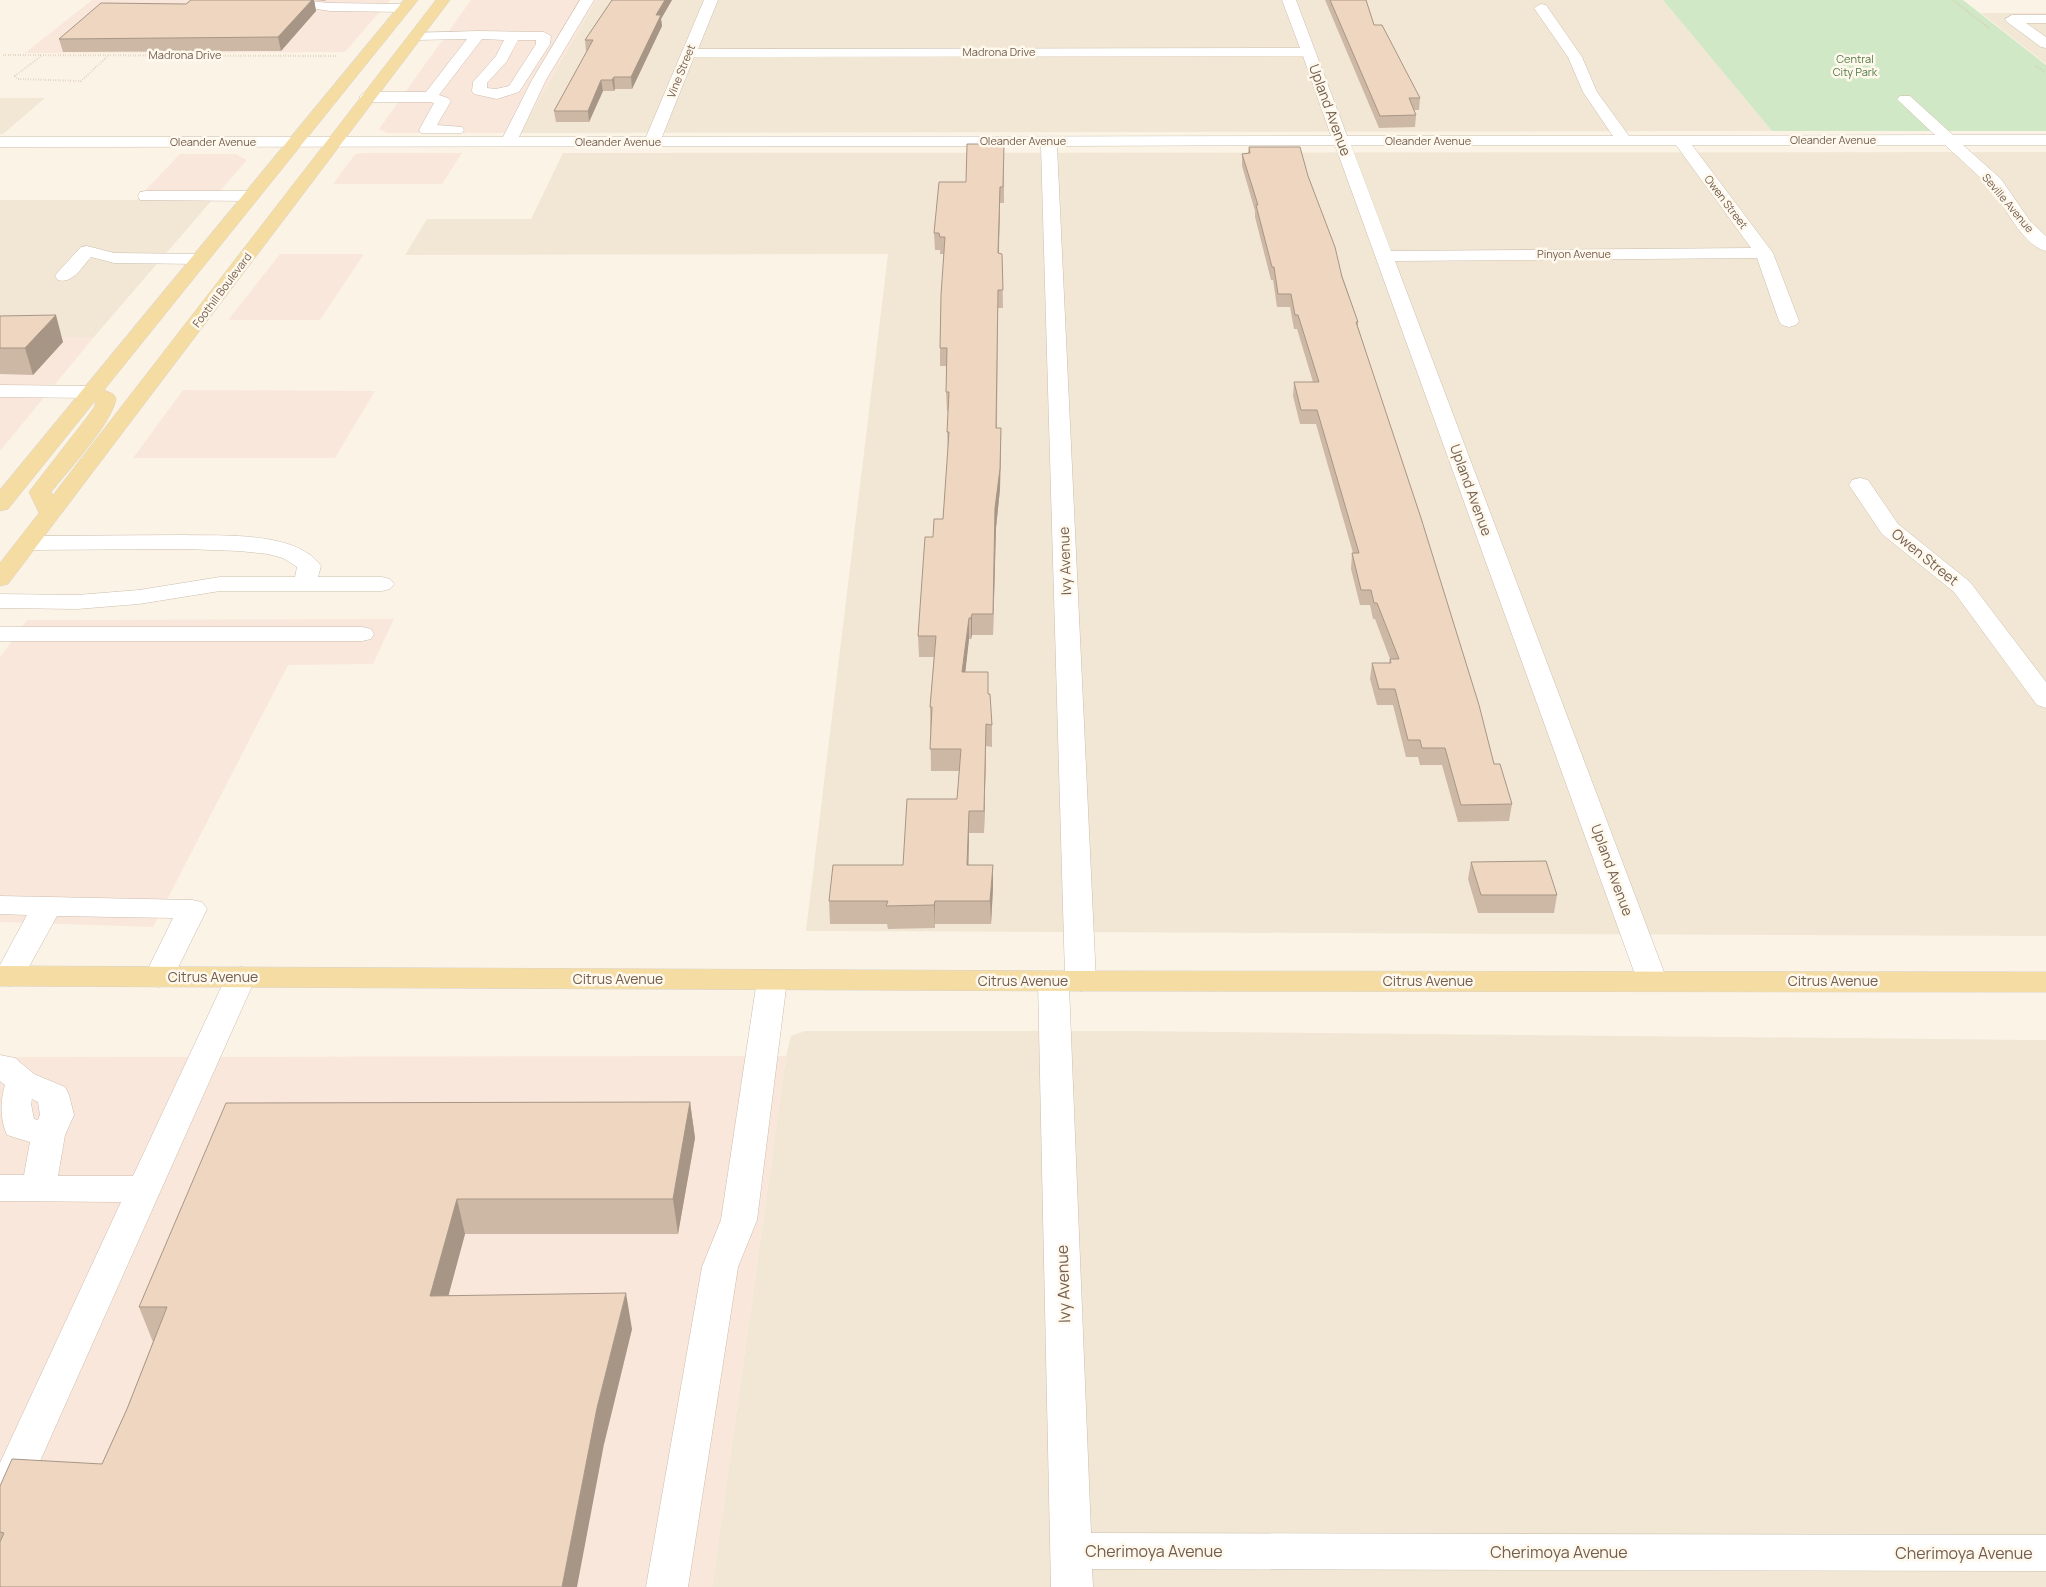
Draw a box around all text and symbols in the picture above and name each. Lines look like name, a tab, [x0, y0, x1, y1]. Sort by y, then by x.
street label: Vine Street	[663, 42, 698, 100]
street label: Madrona Drive	[963, 44, 1036, 59]
street label: Madrona Drive	[149, 47, 222, 62]
park label: Central City Park	[1833, 51, 1878, 79]
street label: Upland Avenue	[1305, 61, 1356, 158]
street label: Oleander Avenue	[1790, 132, 1877, 147]
street label: Oleander Avenue	[980, 133, 1067, 148]
street label: Oleander Avenue	[1385, 133, 1472, 148]
street label: Oleander Avenue	[170, 134, 257, 149]
street label: Oleander Avenue	[575, 134, 662, 149]
street label: Seville Avenue	[1979, 170, 2038, 236]
street label: Owen Street	[1701, 172, 1751, 232]
street label: Pinyon Avenue	[1537, 246, 1612, 261]
street label: Foothill Boulevard	[189, 249, 255, 330]
street label: Upland Avenue	[1446, 441, 1497, 538]
street label: Owen Street	[1888, 524, 1963, 590]
street label: Ivy Avenue	[1054, 526, 1075, 596]
street label: Upland Avenue	[1587, 821, 1638, 918]
street label: Citrus Avenue	[168, 967, 258, 986]
street label: Citrus Avenue	[573, 969, 663, 988]
street label: Citrus Avenue	[978, 971, 1068, 990]
street label: Citrus Avenue	[1383, 971, 1473, 990]
street label: Citrus Avenue	[1788, 971, 1878, 990]
street label: Ivy Avenue	[1051, 1245, 1075, 1323]
street label: Cherimoya Avenue	[1085, 1540, 1223, 1562]
street label: Cherimoya Avenue	[1490, 1541, 1628, 1563]
street label: Cherimoya Avenue	[1895, 1542, 2033, 1564]

